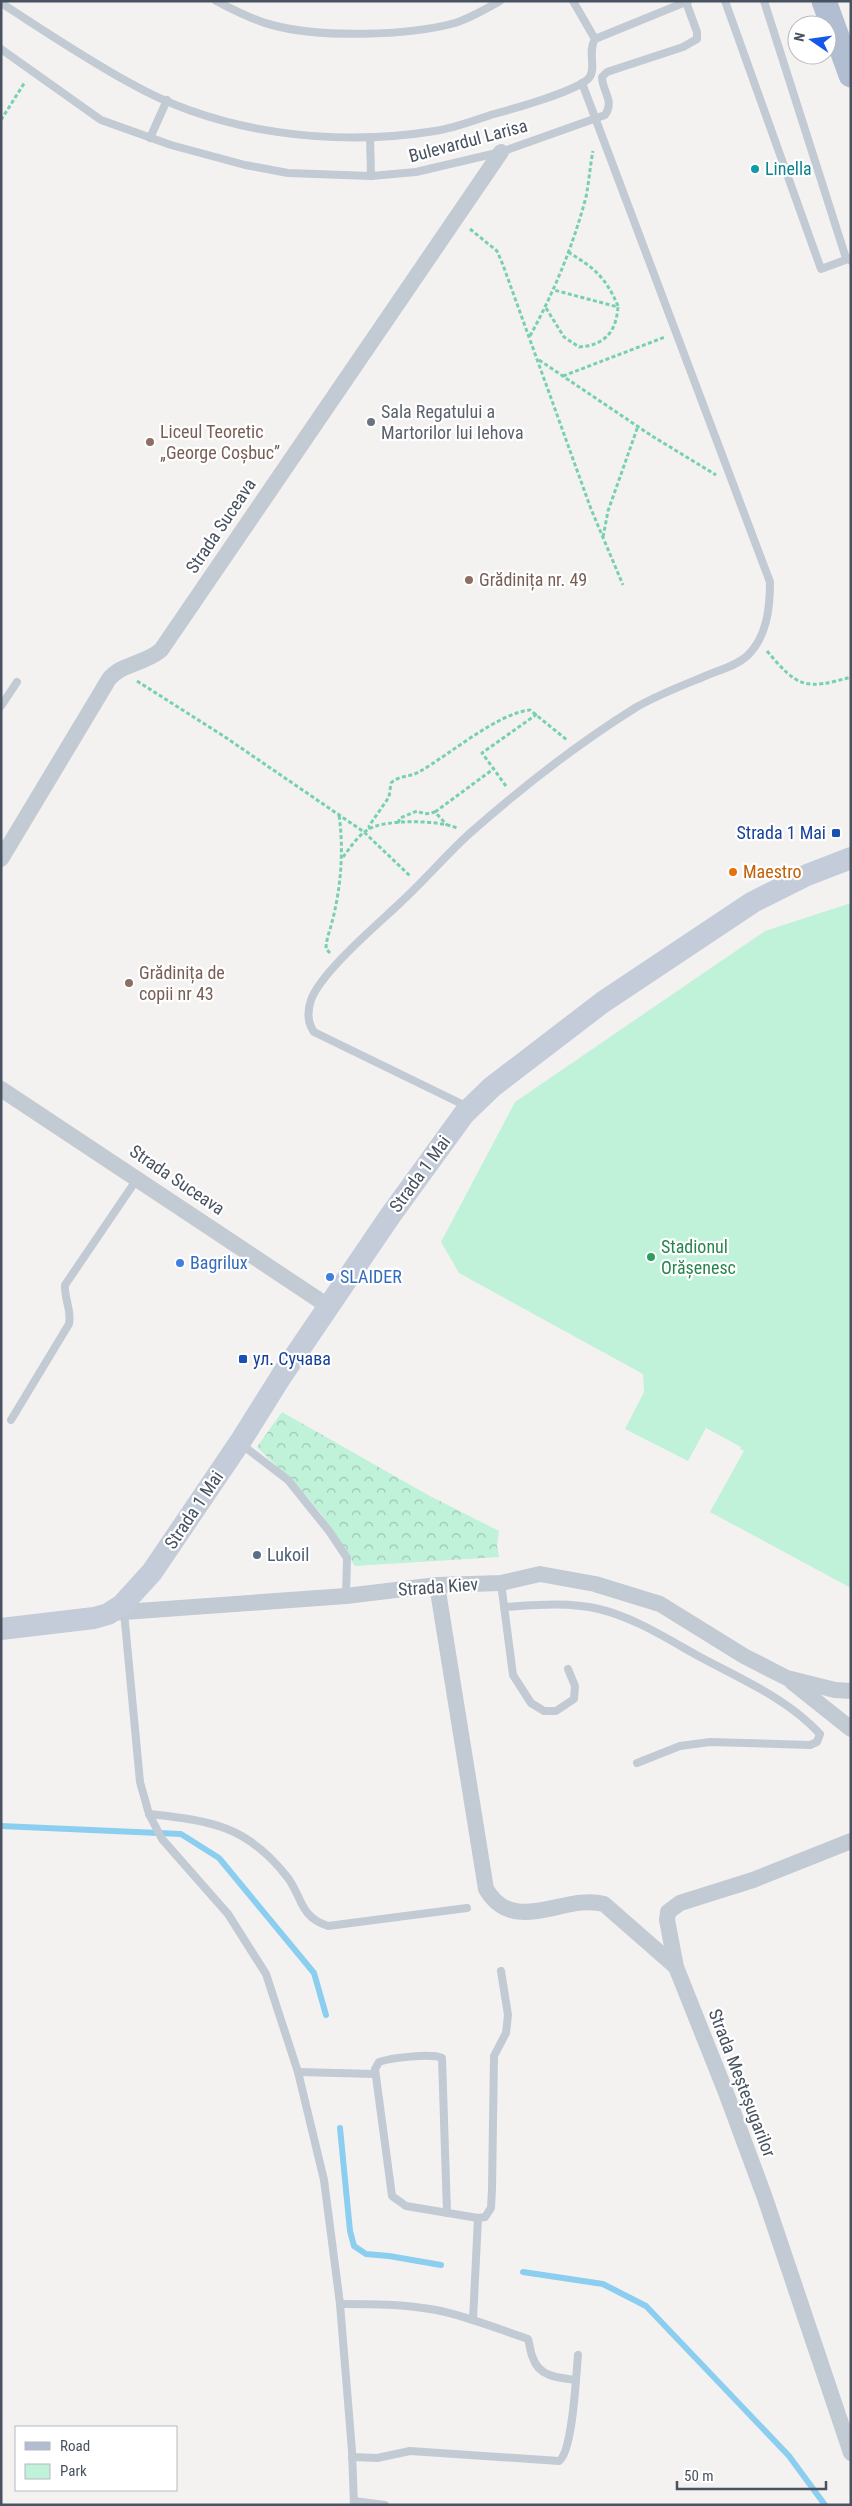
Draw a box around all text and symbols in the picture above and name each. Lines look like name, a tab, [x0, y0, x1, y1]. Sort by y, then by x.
north arrow	[787, 15, 837, 65]
text: N	[791, 31, 808, 43]
street label: Bulevardul Larisa	[406, 115, 530, 166]
place label: Linella	[765, 158, 812, 179]
marker: Linella	[749, 163, 761, 175]
place label: Sala Regatului a Martorilor lui Iehova	[381, 401, 524, 443]
marker: Sala Regatului a Martorilor lui Iehova	[365, 416, 377, 428]
place label: Liceul Teoretic „George Coșbuc”	[160, 421, 280, 464]
marker: Liceul Teoretic „George Coșbuc”	[144, 436, 156, 448]
street label: Strada Suceava	[181, 474, 260, 577]
place label: Grădinița nr. 49	[479, 569, 587, 591]
marker: Grădinița nr. 49	[463, 574, 475, 586]
place label: Strada 1 Mai	[737, 822, 826, 843]
marker: Strada 1 Mai	[830, 827, 842, 839]
place label: Maestro	[743, 861, 802, 882]
marker: Maestro	[727, 866, 739, 878]
place label: Grădinița de copii nr 43	[139, 962, 225, 1004]
marker: Grădinița de copii nr 43	[123, 977, 135, 989]
street label: Strada 1 Mai	[385, 1131, 454, 1216]
street label: Strada Suceava	[126, 1140, 229, 1219]
place label: Stadionul Orășenesc	[661, 1236, 736, 1279]
marker: Stadionul Orășenesc	[645, 1251, 657, 1263]
place label: Bagrilux	[190, 1252, 248, 1273]
marker: Bagrilux	[174, 1257, 186, 1269]
place label: SLAIDER	[340, 1266, 402, 1287]
marker: SLAIDER	[324, 1271, 336, 1283]
place label: ул. Сучава	[253, 1348, 331, 1369]
marker: ул. Сучава	[237, 1353, 249, 1365]
street label: Strada 1 Mai	[160, 1467, 227, 1553]
place label: Lukoil	[267, 1544, 309, 1565]
marker: Lukoil	[251, 1549, 263, 1561]
street label: Strada Kiev	[397, 1573, 479, 1600]
street label: Strada Meșteșugarilor	[704, 2006, 781, 2161]
legend	[15, 2426, 178, 2491]
text: Road	[60, 2437, 90, 2455]
scale bar	[677, 2458, 826, 2490]
text: Park	[60, 2462, 87, 2480]
text: 50 m	[684, 2467, 714, 2485]

